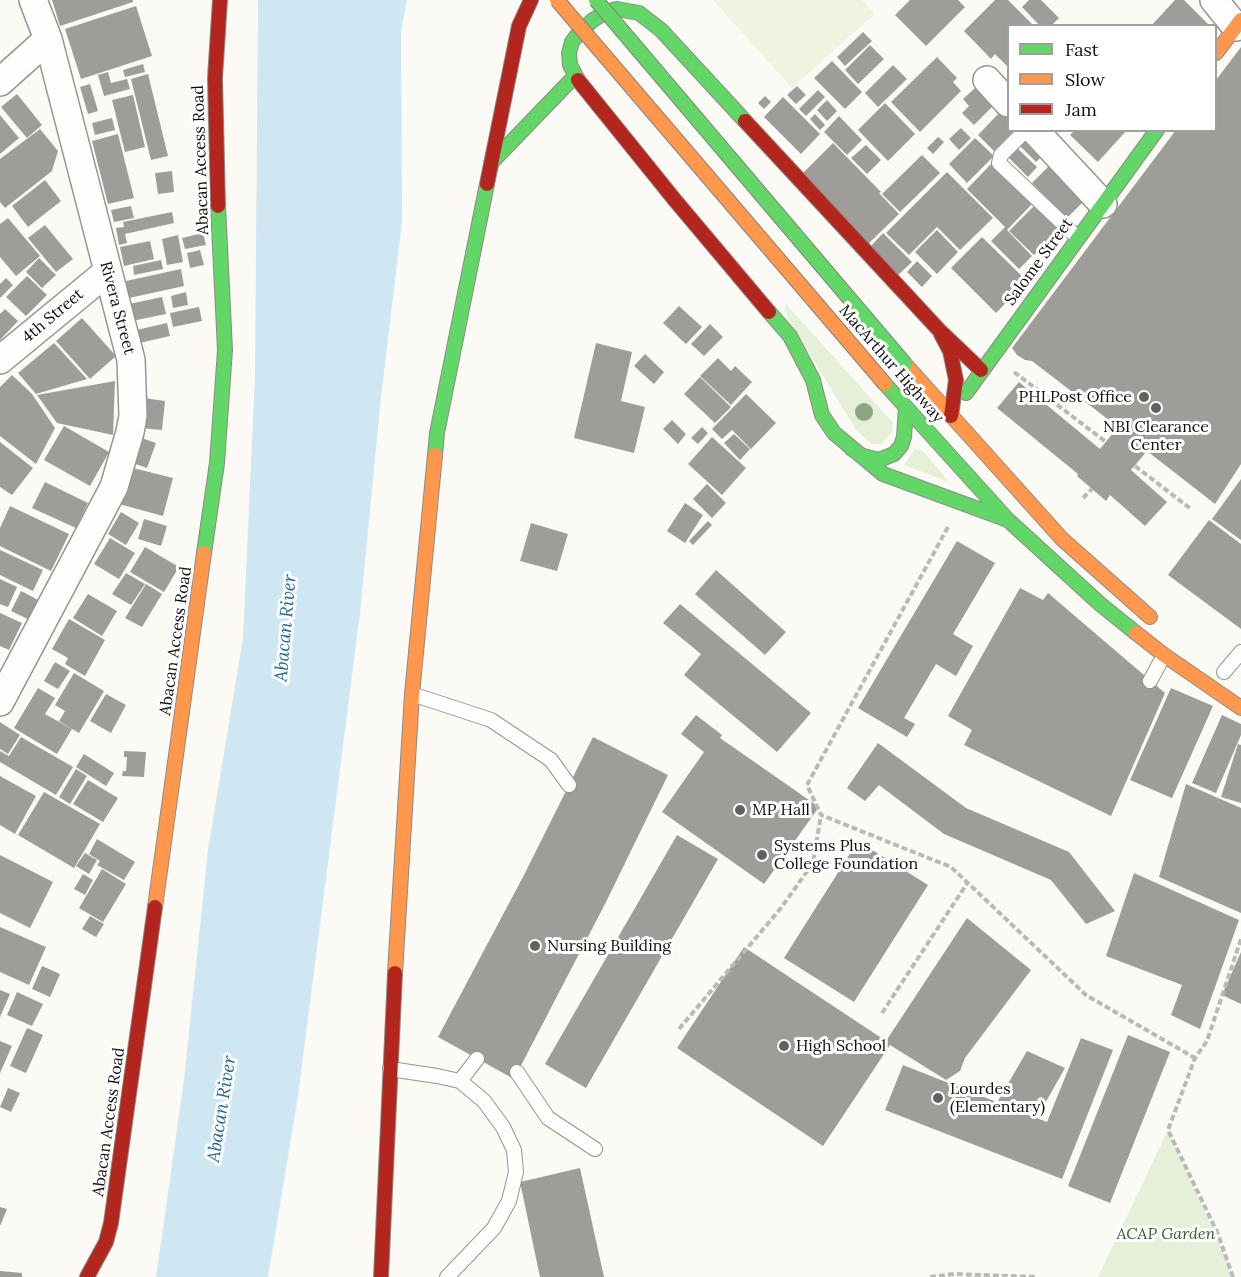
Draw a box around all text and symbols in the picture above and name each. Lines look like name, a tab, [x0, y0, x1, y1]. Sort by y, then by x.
legend	[1007, 24, 1217, 132]
text: Fast	[1065, 38, 1099, 61]
text: Slow	[1065, 68, 1105, 91]
street label: Abacan Access Road	[189, 85, 213, 235]
text: Jam	[1065, 98, 1097, 121]
street label: Salome Street	[1001, 214, 1077, 310]
street label: Rivera Street	[95, 259, 139, 357]
street label: 4th Street	[18, 285, 88, 347]
street label: MacArthur Highway	[835, 301, 947, 427]
place label: PHLPost Office	[1019, 387, 1132, 407]
marker: PHLPost Office	[1137, 390, 1151, 404]
marker: NBI Clearance Center	[1149, 401, 1163, 415]
place label: NBI Clearance Center	[1103, 417, 1209, 455]
street label: Abacan Access Road	[156, 565, 196, 717]
water label: Abacan River	[271, 573, 301, 683]
place label: MP Hall	[752, 800, 810, 820]
marker: MP Hall	[733, 803, 747, 817]
place label: Systems Plus College Foundation	[774, 836, 918, 874]
marker: Systems Plus College Foundation	[755, 848, 769, 862]
place label: Nursing Building	[547, 936, 671, 956]
marker: Nursing Building	[528, 939, 542, 953]
place label: High School	[796, 1036, 886, 1056]
marker: High School	[777, 1039, 791, 1053]
street label: Abacan Access Road	[89, 1046, 129, 1198]
water label: Abacan River	[203, 1054, 241, 1164]
place label: Lourdes (Elementary)	[950, 1079, 1045, 1117]
marker: Lourdes (Elementary)	[931, 1091, 945, 1105]
park label: ACAP Garden	[1117, 1224, 1215, 1244]

